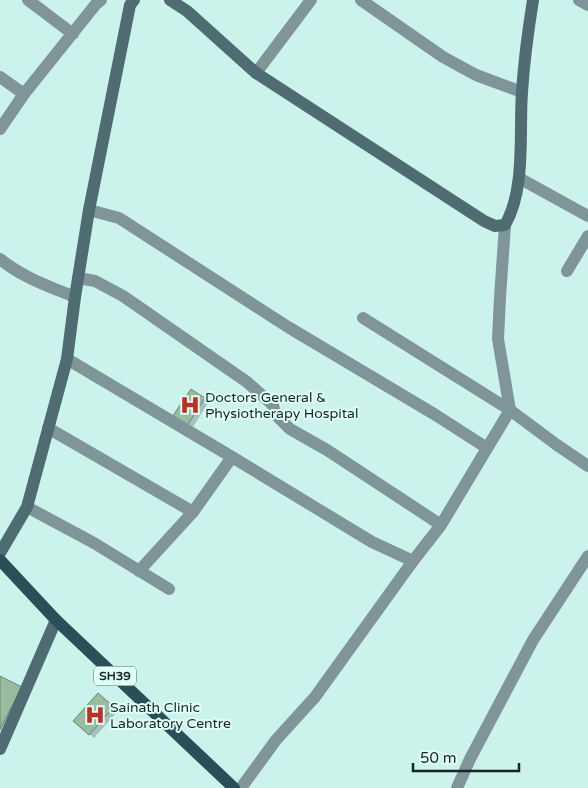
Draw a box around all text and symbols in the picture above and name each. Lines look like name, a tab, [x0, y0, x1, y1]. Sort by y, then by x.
place label: Doctors General & Physiotherapy Hospital	[205, 389, 358, 422]
hospital icon: Doctors General & Physiotherapy Hospital	[179, 394, 201, 416]
road number: SH39	[94, 666, 136, 686]
place label: Sainath Clinic Laboratory Centre	[110, 699, 231, 732]
hospital icon: Sainath Clinic Laboratory Centre	[84, 704, 106, 726]
scale bar	[413, 740, 519, 772]
text: 50 m	[420, 749, 457, 767]

